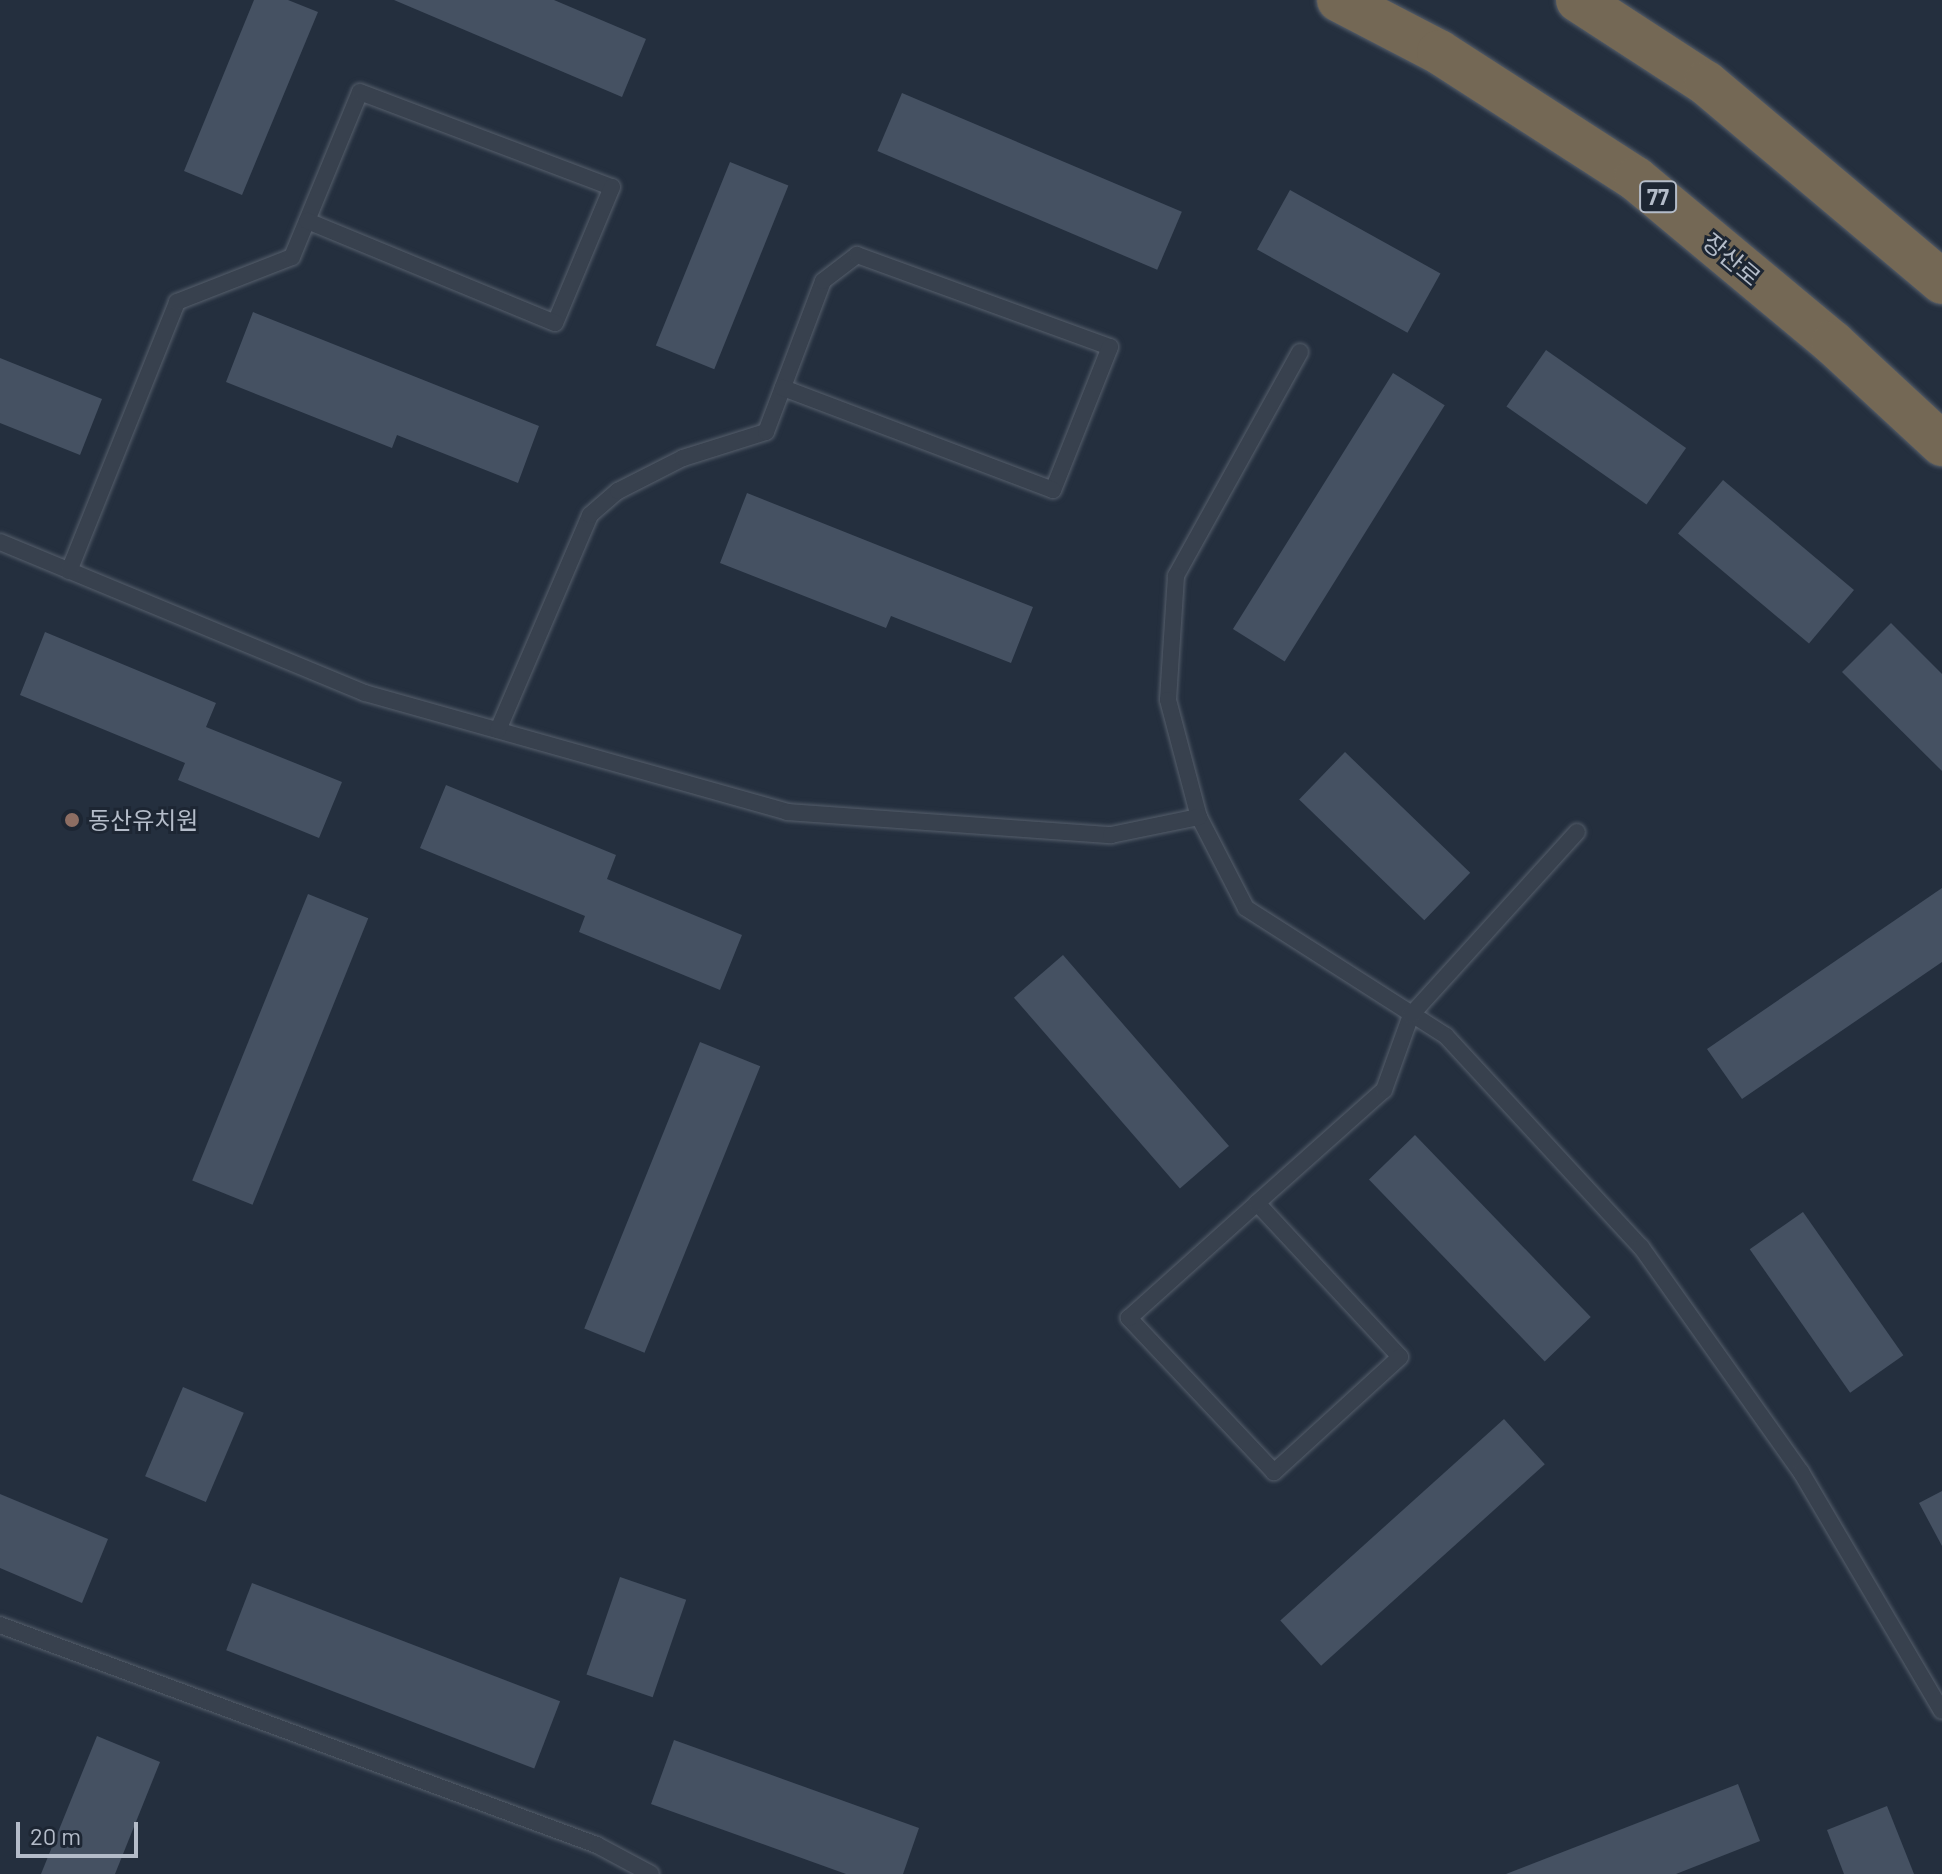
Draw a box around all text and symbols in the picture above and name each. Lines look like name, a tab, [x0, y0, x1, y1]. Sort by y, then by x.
road number: 77	[1638, 179, 1678, 215]
street label: 장산로	[1697, 227, 1767, 291]
place label: 동산유치원	[88, 806, 198, 834]
marker: 동산유치원	[63, 811, 81, 829]
scale bar	[20, 1806, 142, 1856]
text: 20 m	[30, 1821, 81, 1850]

